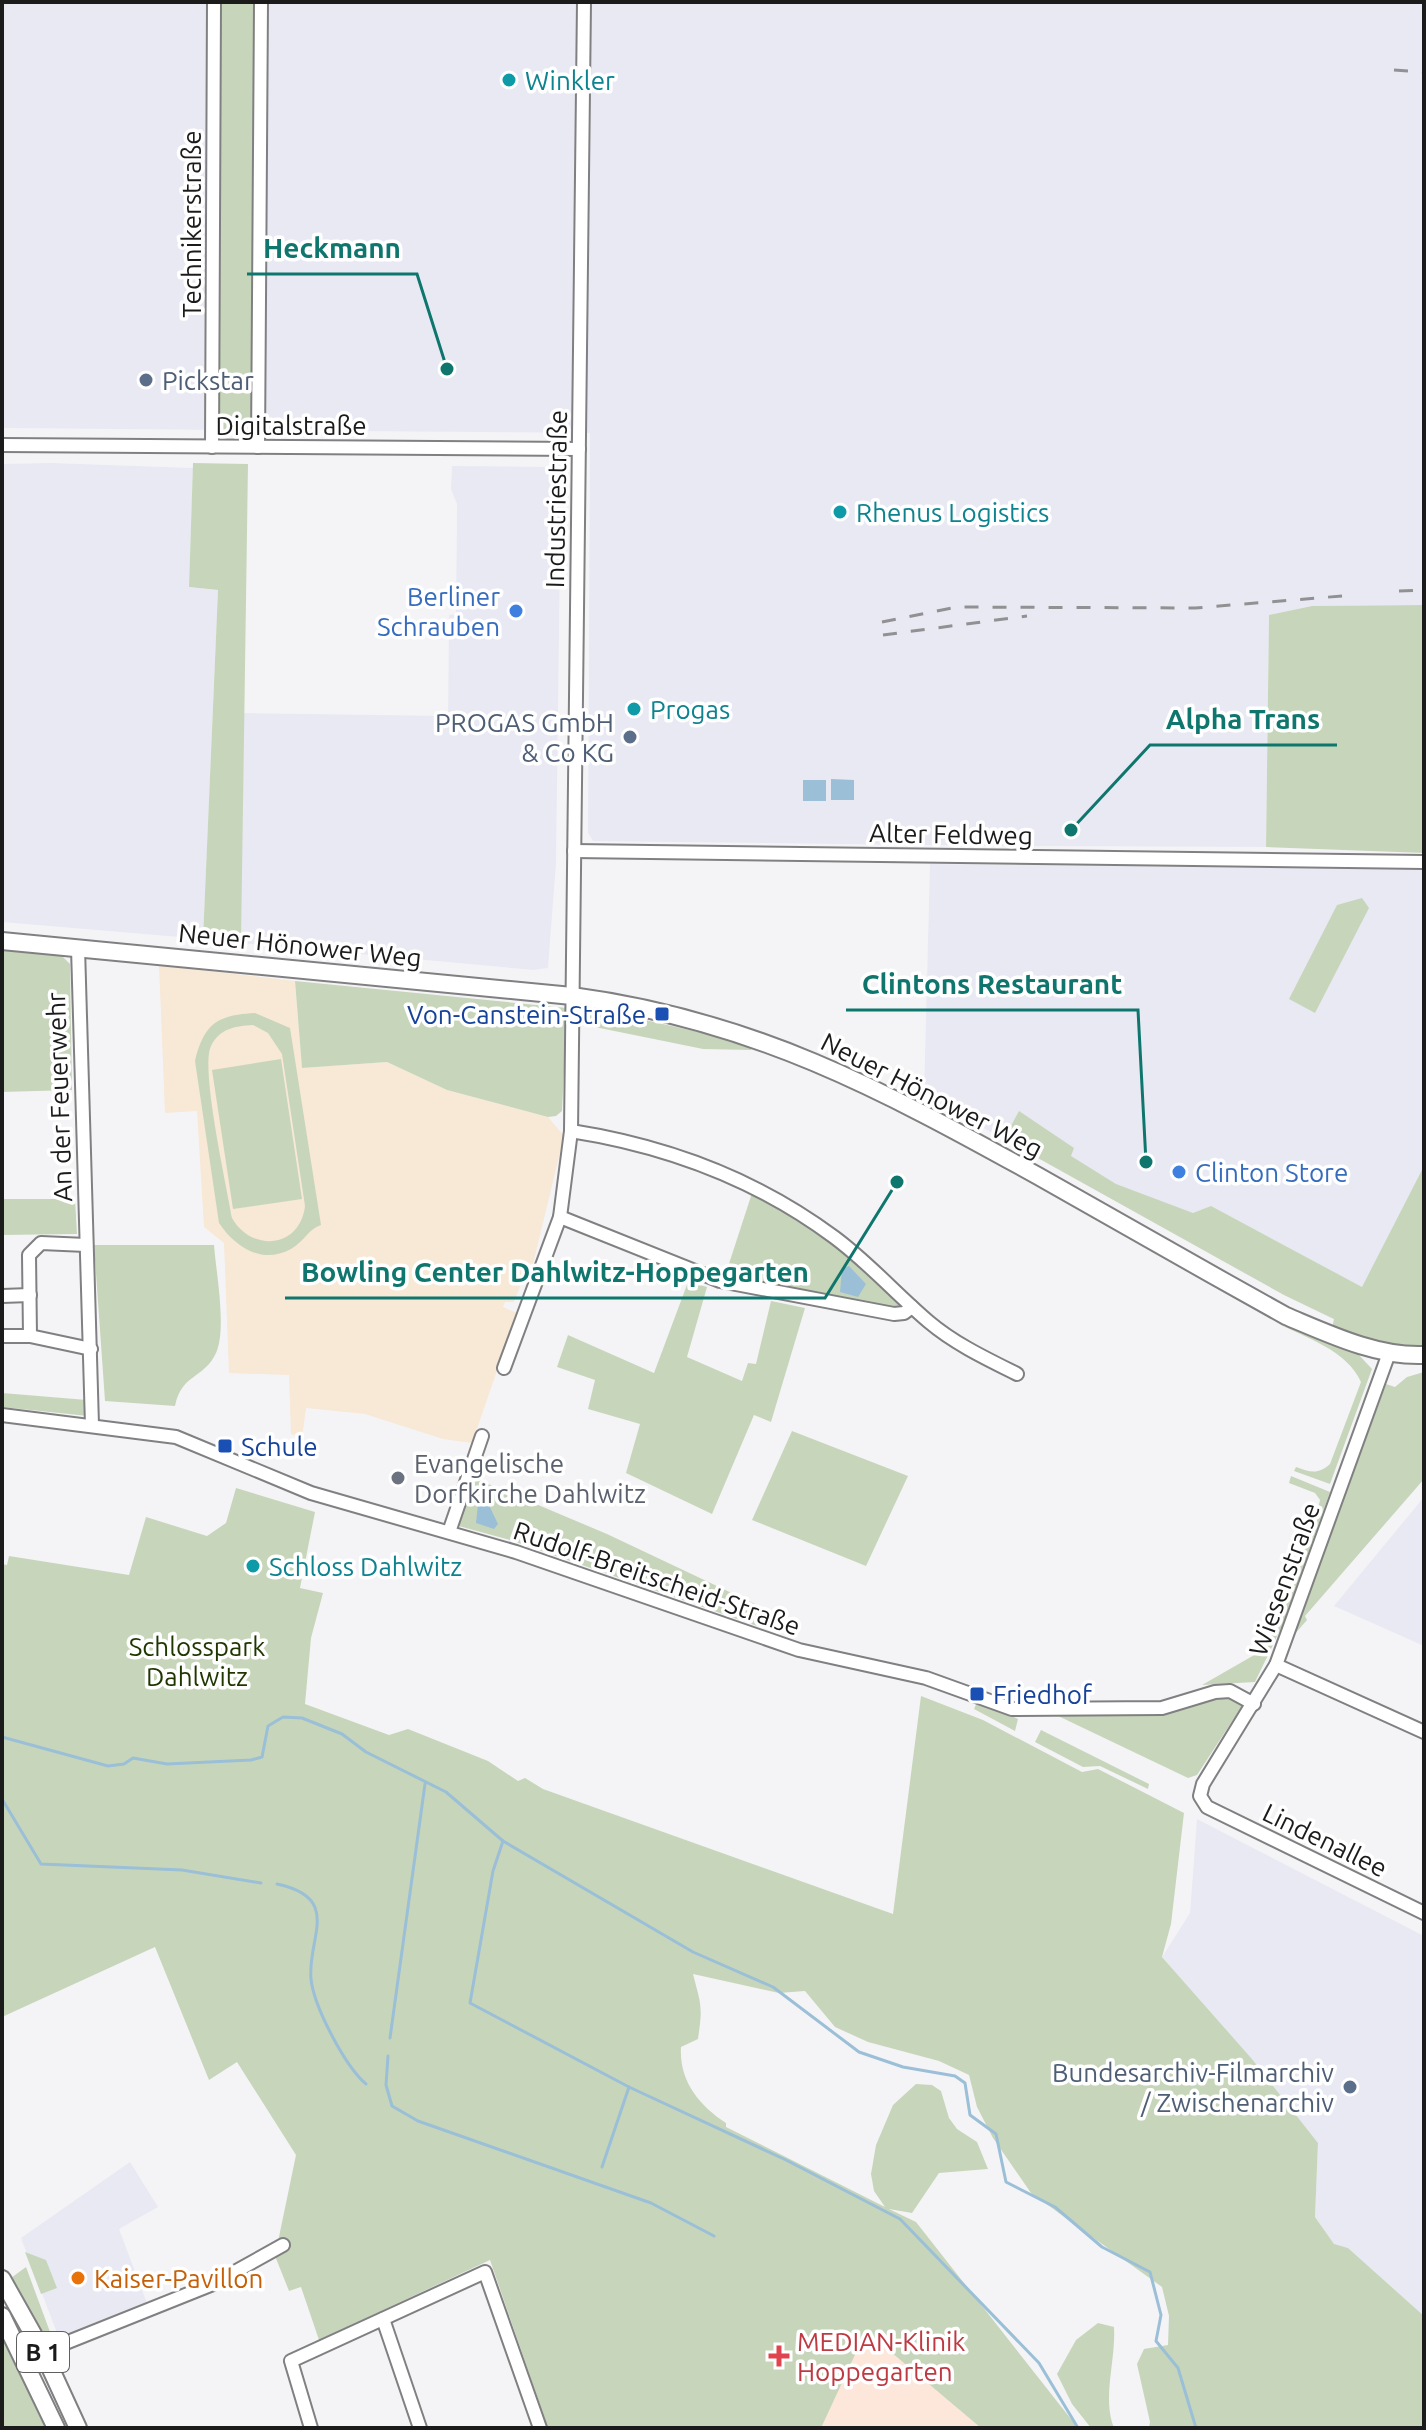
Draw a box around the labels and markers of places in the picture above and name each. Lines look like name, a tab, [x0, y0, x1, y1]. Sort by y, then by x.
place label: Winkler	[525, 66, 615, 95]
marker: Winkler	[500, 71, 518, 89]
callout: Heckmann	[247, 222, 417, 274]
place label: Pickstar	[162, 366, 254, 395]
marker: Pickstar	[137, 371, 155, 389]
place label: Rhenus Logistics	[856, 498, 1049, 527]
marker: Rhenus Logistics	[831, 503, 849, 521]
place label: Berliner Schrauben	[377, 582, 500, 641]
marker: Berliner Schrauben	[507, 602, 525, 620]
callout: Alpha Trans	[1150, 693, 1337, 745]
place label: Progas	[650, 695, 730, 724]
marker: Progas	[625, 700, 643, 718]
place label: PROGAS GmbH & Co KG	[435, 708, 614, 767]
marker: PROGAS GmbH & Co KG	[621, 728, 639, 746]
callout: Clintons Restaurant	[846, 958, 1138, 1010]
place label: Von-Canstein-Straße	[407, 1000, 646, 1029]
marker: Von-Canstein-Straße	[653, 1005, 671, 1023]
place label: Clinton Store	[1195, 1158, 1348, 1187]
marker: Clinton Store	[1170, 1163, 1188, 1181]
callout: Bowling Center Dahlwitz-Hoppegarten	[285, 1246, 825, 1298]
place label: Schule	[241, 1432, 318, 1461]
marker: Schule	[216, 1437, 234, 1455]
place label: Evangelische Dorfkirche Dahlwitz	[414, 1449, 646, 1508]
marker: Evangelische Dorfkirche Dahlwitz	[389, 1469, 407, 1487]
place label: Schloss Dahlwitz	[269, 1552, 462, 1581]
marker: Schloss Dahlwitz	[244, 1557, 262, 1575]
place label: Friedhof	[993, 1680, 1093, 1709]
marker: Friedhof	[968, 1685, 986, 1703]
place label: Bundesarchiv-Filmarchiv / Zwischenarchiv	[1052, 2058, 1334, 2117]
marker: Bundesarchiv-Filmarchiv / Zwischenarchiv	[1341, 2078, 1359, 2096]
place label: Kaiser-Pavillon	[94, 2264, 263, 2293]
marker: Kaiser-Pavillon	[69, 2269, 87, 2287]
place label: MEDIAN-Klinik Hoppegarten	[797, 2327, 965, 2386]
marker: MEDIAN-Klinik Hoppegarten	[768, 2345, 790, 2367]

